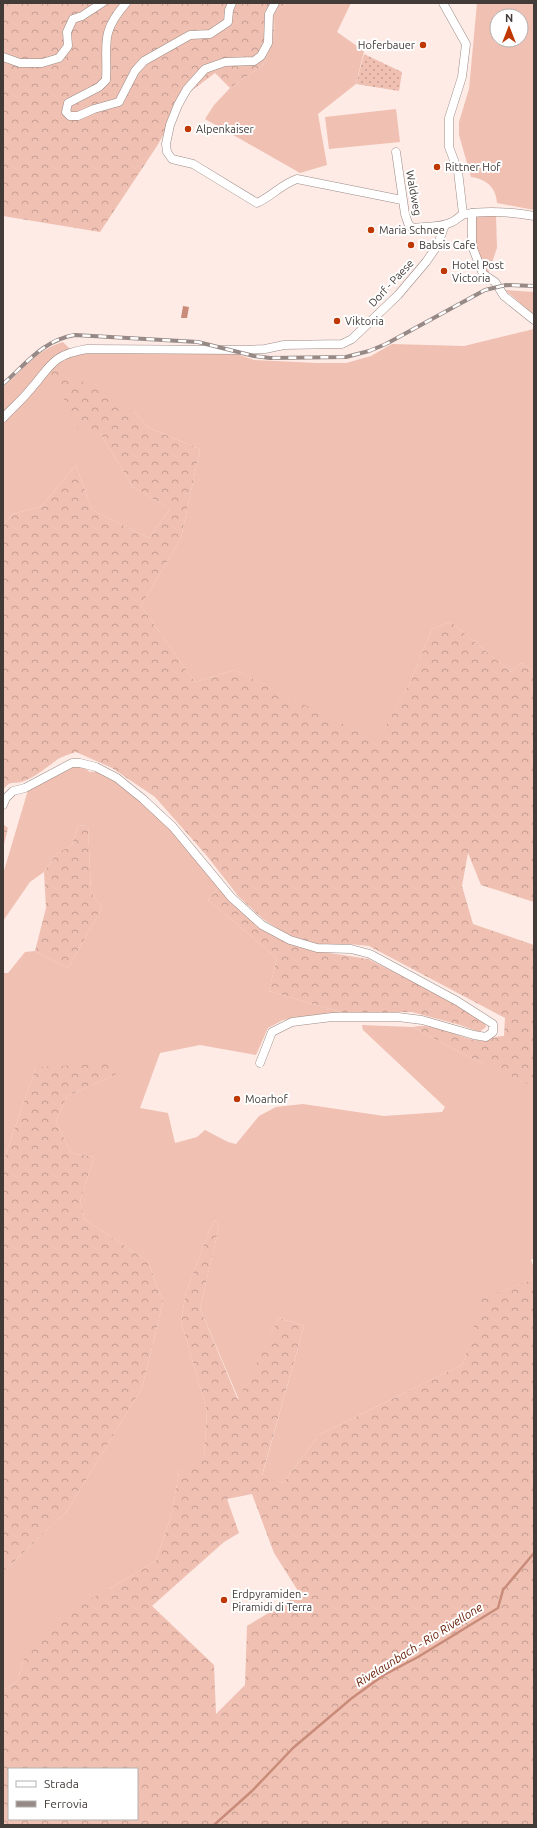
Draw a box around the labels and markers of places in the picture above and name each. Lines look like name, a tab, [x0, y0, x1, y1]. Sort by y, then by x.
place label: Hoferbauer	[358, 39, 416, 51]
marker: Hoferbauer	[418, 40, 428, 50]
place label: Alpenkaiser	[196, 123, 255, 135]
marker: Alpenkaiser	[183, 124, 193, 134]
place label: Rittner Hof	[445, 161, 501, 173]
marker: Rittner Hof	[432, 162, 442, 172]
place label: Maria Schnee	[379, 224, 445, 236]
marker: Maria Schnee	[366, 225, 376, 235]
place label: Babsis Cafe	[419, 239, 475, 251]
marker: Babsis Cafe	[406, 240, 416, 250]
place label: Hotel Post Victoria	[452, 259, 505, 284]
marker: Hotel Post Victoria	[439, 266, 449, 276]
place label: Viktoria	[345, 315, 384, 327]
marker: Viktoria	[332, 316, 342, 326]
place label: Moarhof	[245, 1093, 289, 1105]
marker: Moarhof	[232, 1094, 242, 1104]
place label: Erdpyramiden - Piramidi di Terra	[232, 1588, 312, 1613]
marker: Erdpyramiden - Piramidi di Terra	[219, 1595, 229, 1605]

